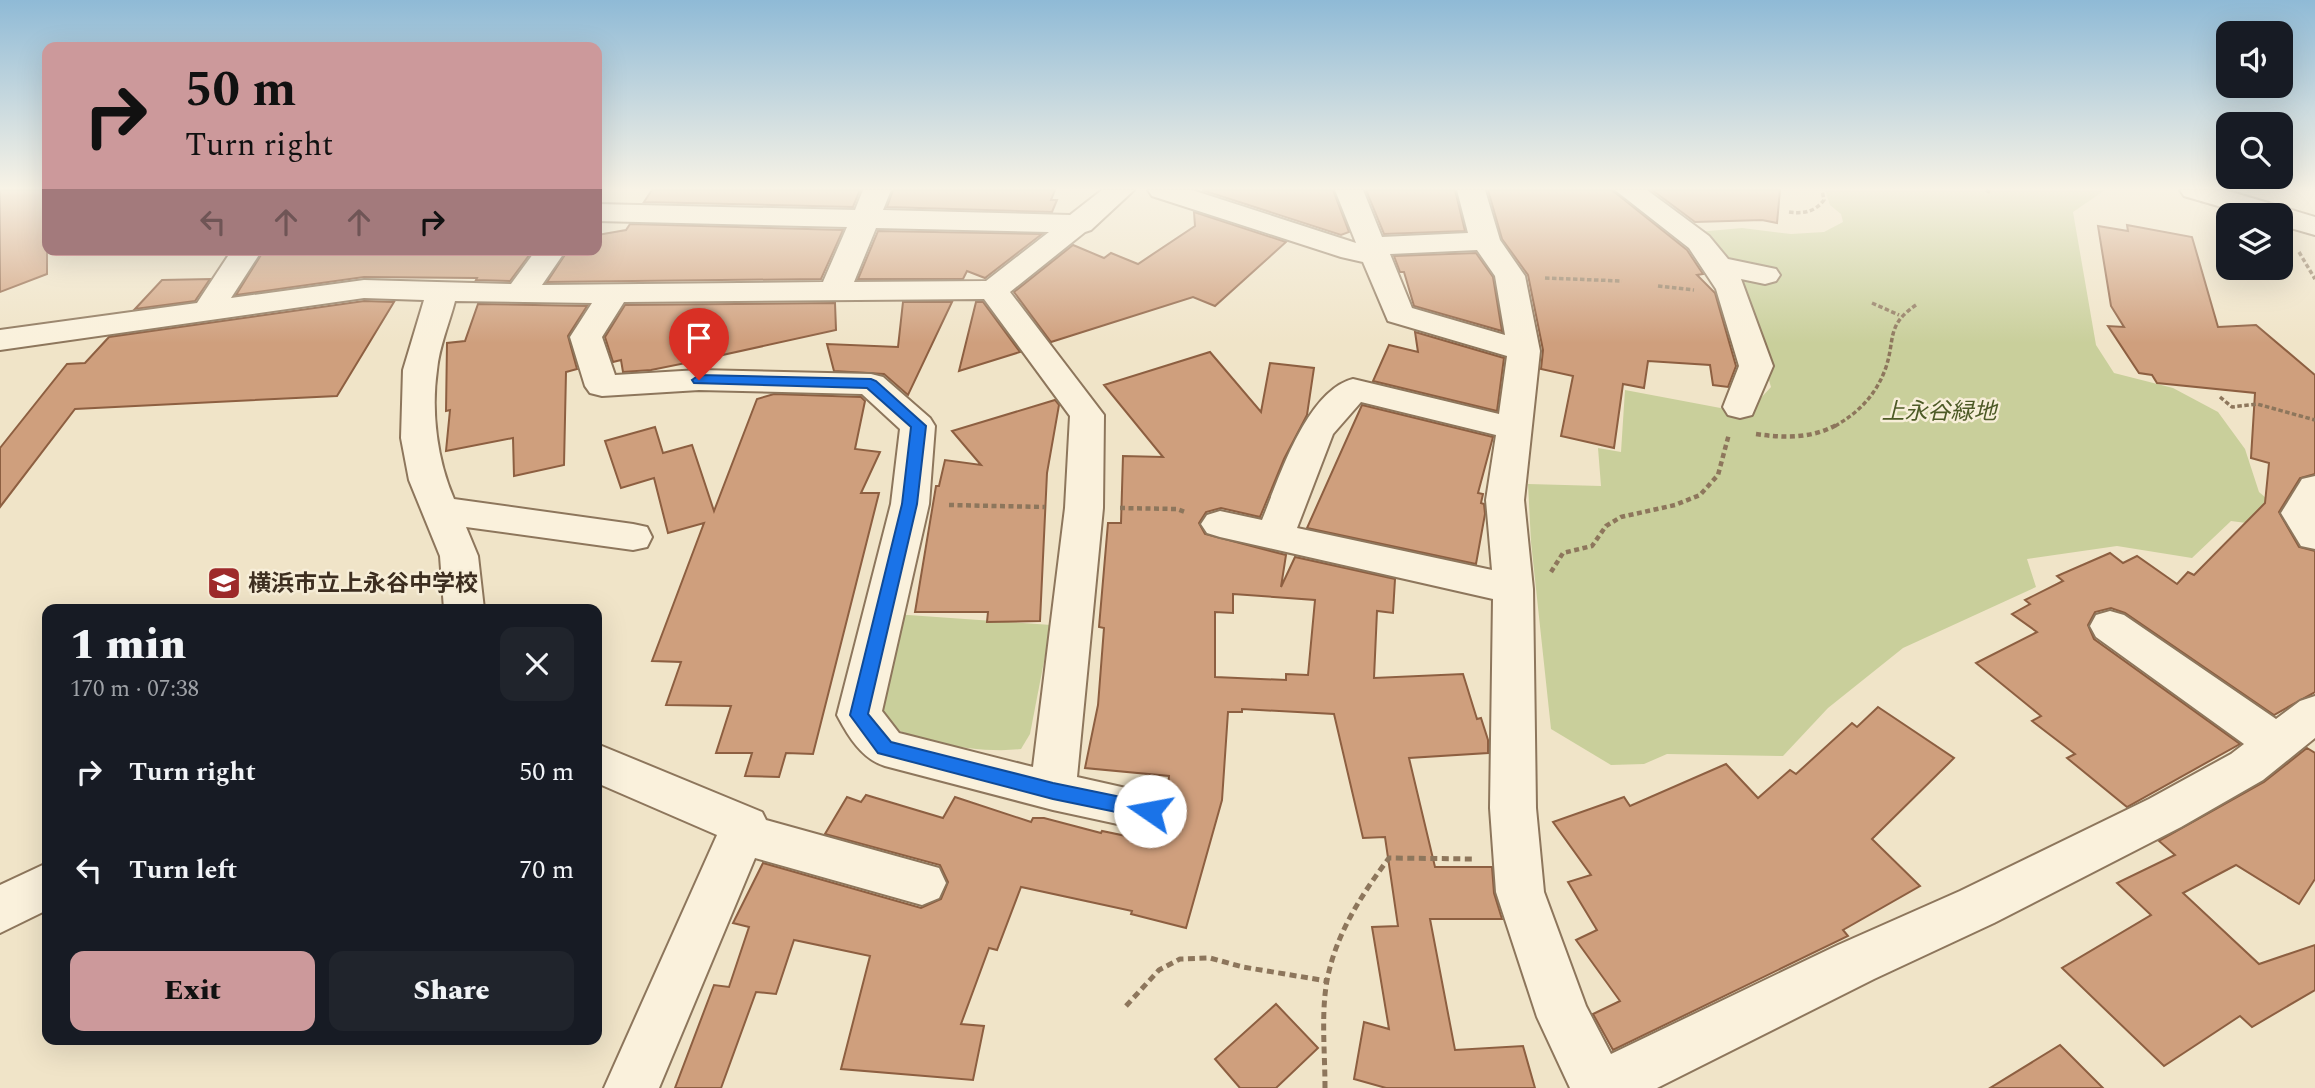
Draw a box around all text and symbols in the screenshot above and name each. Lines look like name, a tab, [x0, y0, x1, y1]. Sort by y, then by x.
map controls	[2216, 21, 2293, 280]
button: sound	[2216, 21, 2293, 98]
text: 50 m	[185, 53, 296, 128]
icon: right	[70, 70, 161, 161]
button: search	[2216, 112, 2293, 189]
text: Turn right	[185, 121, 333, 170]
icon: left	[194, 203, 232, 241]
icon: ahead	[267, 203, 305, 241]
icon: ahead	[340, 203, 378, 241]
icon: right	[413, 203, 451, 241]
button: layers	[2216, 203, 2293, 280]
pin	[669, 308, 729, 380]
icon: arrive	[680, 319, 718, 357]
park label: 上永谷緑地	[1882, 395, 1999, 430]
school or university icon: 横浜市立上永谷中学校	[205, 564, 243, 602]
place label: 横浜市立上永谷中学校	[248, 567, 478, 602]
text: 1 min	[70, 614, 186, 677]
button: close	[500, 627, 574, 701]
text: 170 m · 07:38	[70, 672, 199, 707]
text: Turn right	[129, 752, 256, 792]
text: 50 m	[519, 752, 574, 792]
icon: right	[70, 753, 108, 791]
position arrow	[1113, 774, 1187, 848]
text: Turn left	[129, 850, 237, 890]
text: 70 m	[519, 850, 574, 890]
icon: left	[70, 851, 108, 889]
button: Exit	[70, 951, 315, 1031]
button: Share	[329, 951, 574, 1031]

